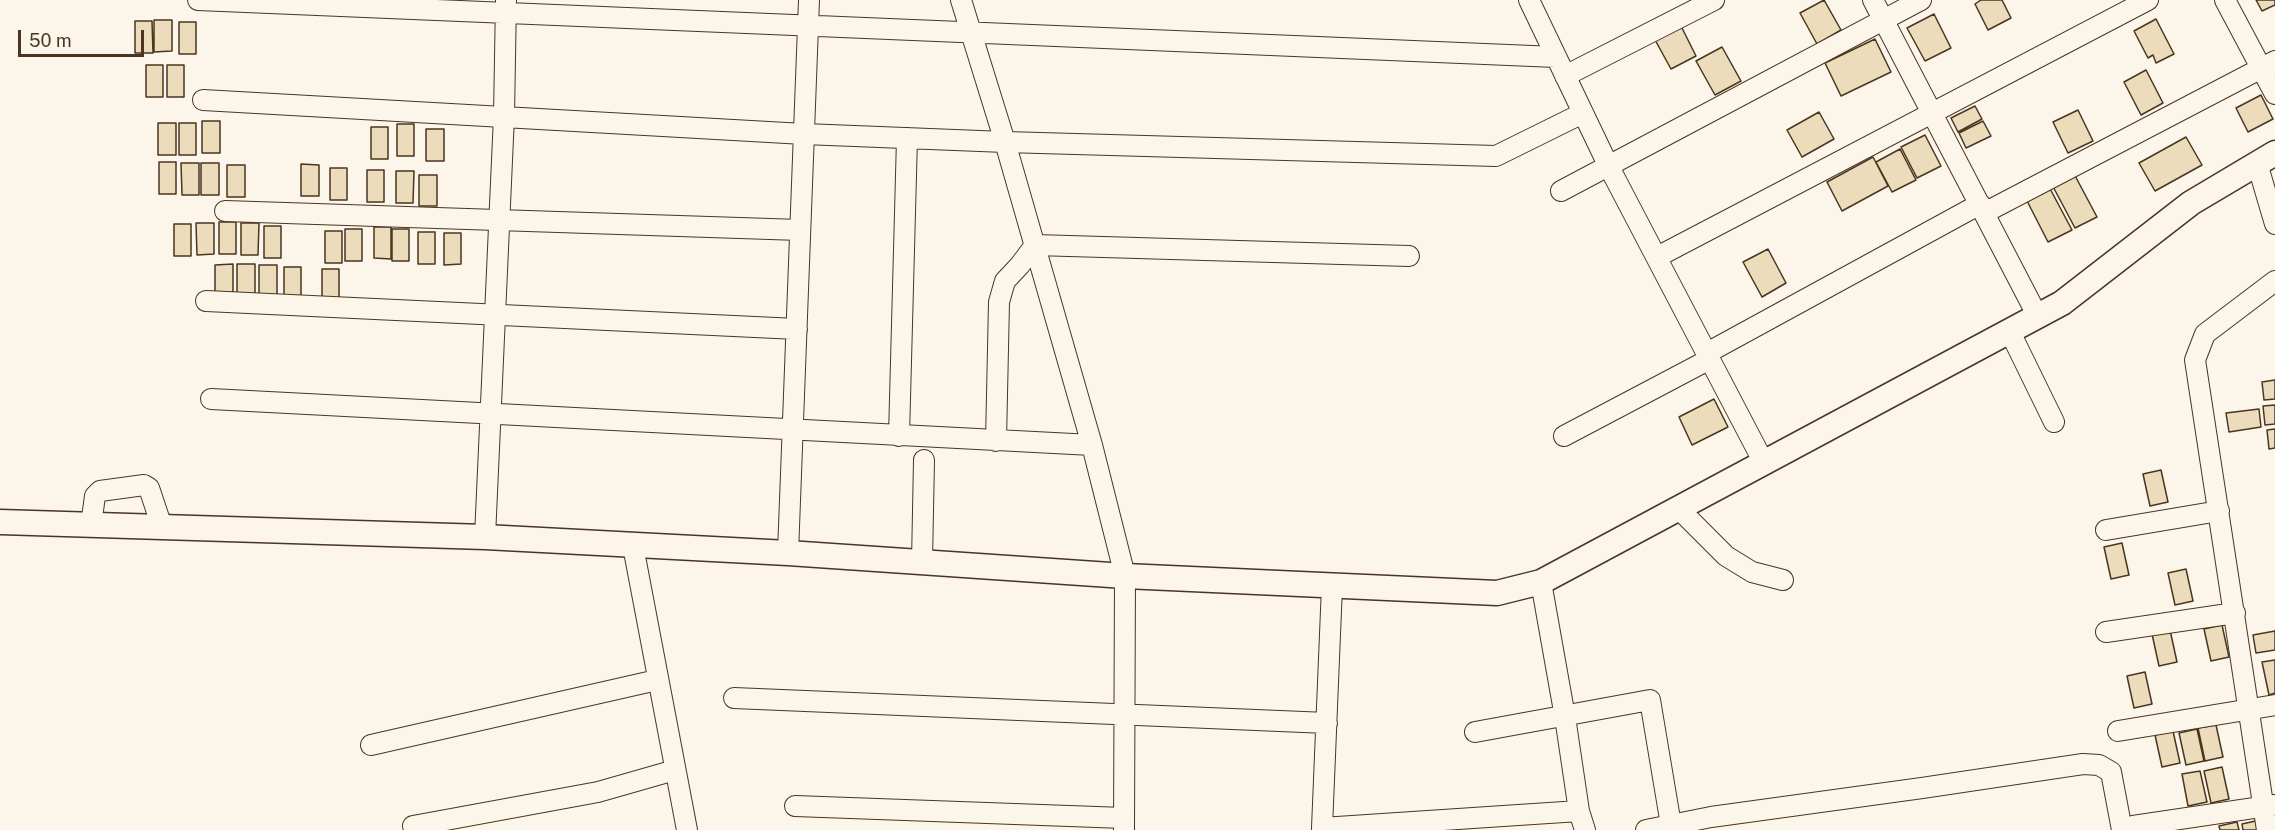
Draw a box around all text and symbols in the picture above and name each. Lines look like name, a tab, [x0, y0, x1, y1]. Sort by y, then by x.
scale bar	[21, 18, 147, 56]
text: 50 m	[29, 30, 72, 51]

